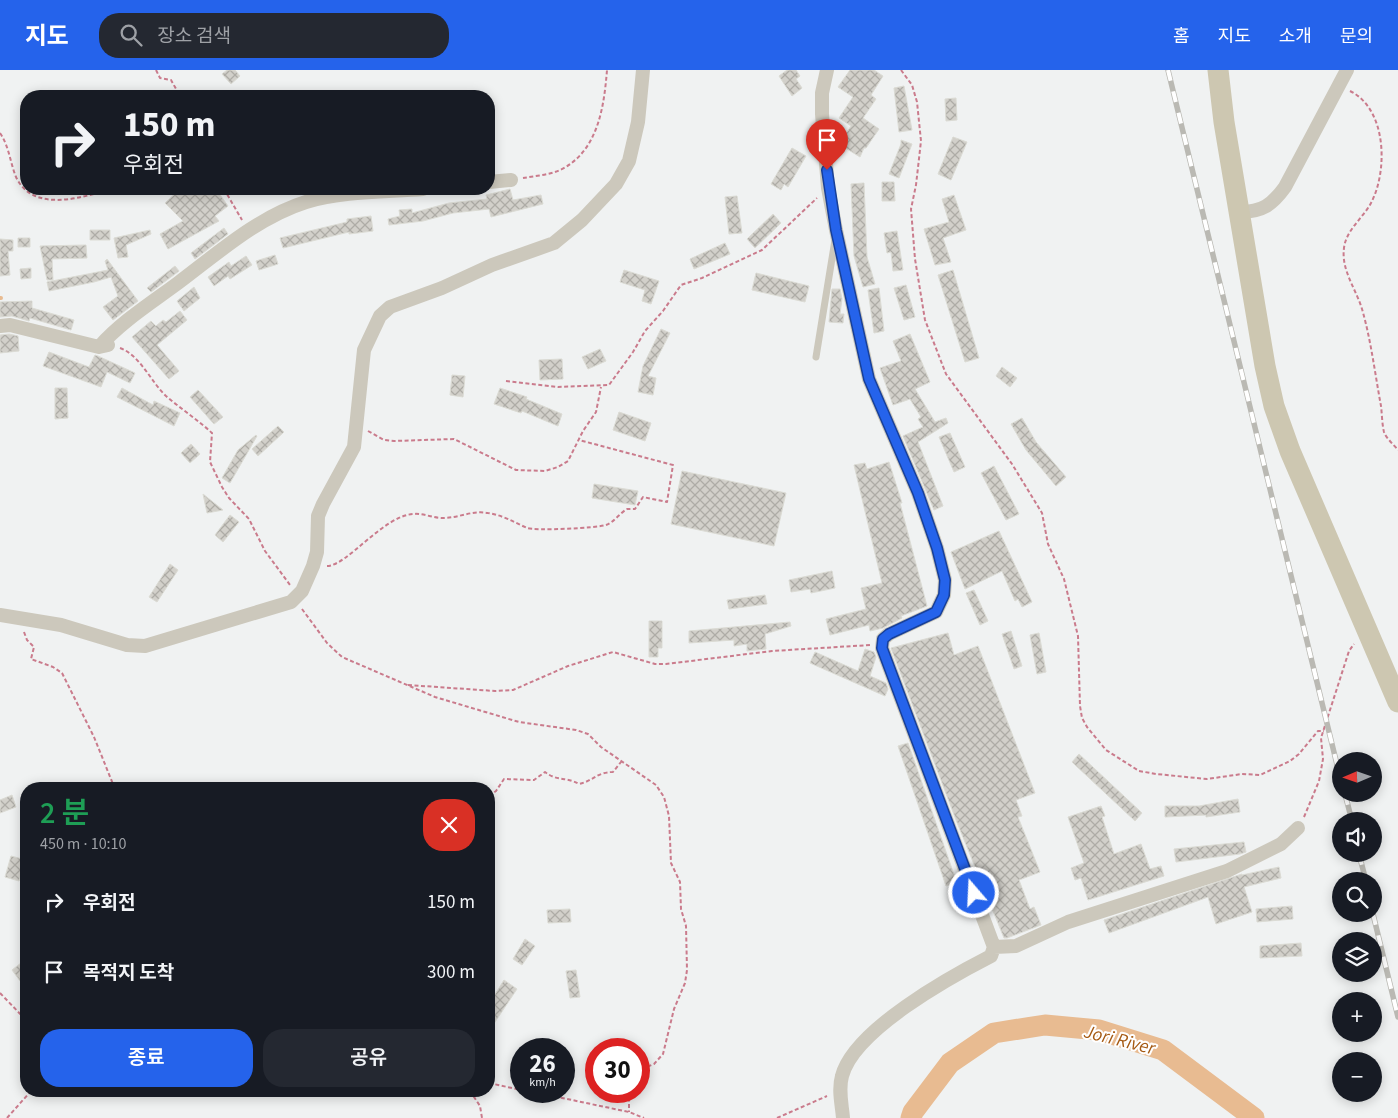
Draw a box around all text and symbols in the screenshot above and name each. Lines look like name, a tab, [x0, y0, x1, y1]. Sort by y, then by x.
search box	[99, 13, 449, 58]
text: 지도	[25, 19, 69, 54]
icon: search	[117, 21, 145, 49]
text: 장소 검색	[157, 23, 231, 50]
text: 홈	[1173, 24, 1190, 49]
text: 지도	[1218, 24, 1251, 49]
text: 소개	[1279, 24, 1312, 49]
text: 문의	[1340, 24, 1373, 49]
text: 150 m	[123, 100, 215, 150]
icon: right	[40, 110, 105, 175]
pin	[806, 119, 848, 170]
icon: arrive	[813, 126, 841, 154]
text: 우회전	[123, 149, 184, 181]
north arrow	[1332, 752, 1382, 802]
map controls	[1332, 752, 1382, 1102]
text: 2 분	[40, 792, 89, 835]
button: close	[423, 799, 475, 851]
button: sound	[1332, 812, 1382, 862]
text: 450 m · 10:10	[40, 833, 127, 855]
position arrow	[947, 866, 999, 918]
button: search	[1332, 872, 1382, 922]
icon: right	[40, 888, 68, 916]
text: 150 m	[427, 889, 475, 916]
text: 우회전	[83, 890, 135, 917]
button: layers	[1332, 932, 1382, 982]
icon: arrive	[40, 958, 68, 986]
text: 300 m	[427, 959, 475, 986]
text: 목적지 도착	[83, 960, 174, 987]
button: +	[1332, 992, 1382, 1042]
water label: Jori River	[1080, 1018, 1159, 1063]
button: 종료	[40, 1029, 253, 1087]
button: 공유	[263, 1029, 475, 1087]
speed limit sign: 30	[585, 1038, 650, 1103]
text: 26	[529, 1046, 556, 1082]
button: −	[1332, 1052, 1382, 1102]
text: km/h	[529, 1074, 556, 1091]

